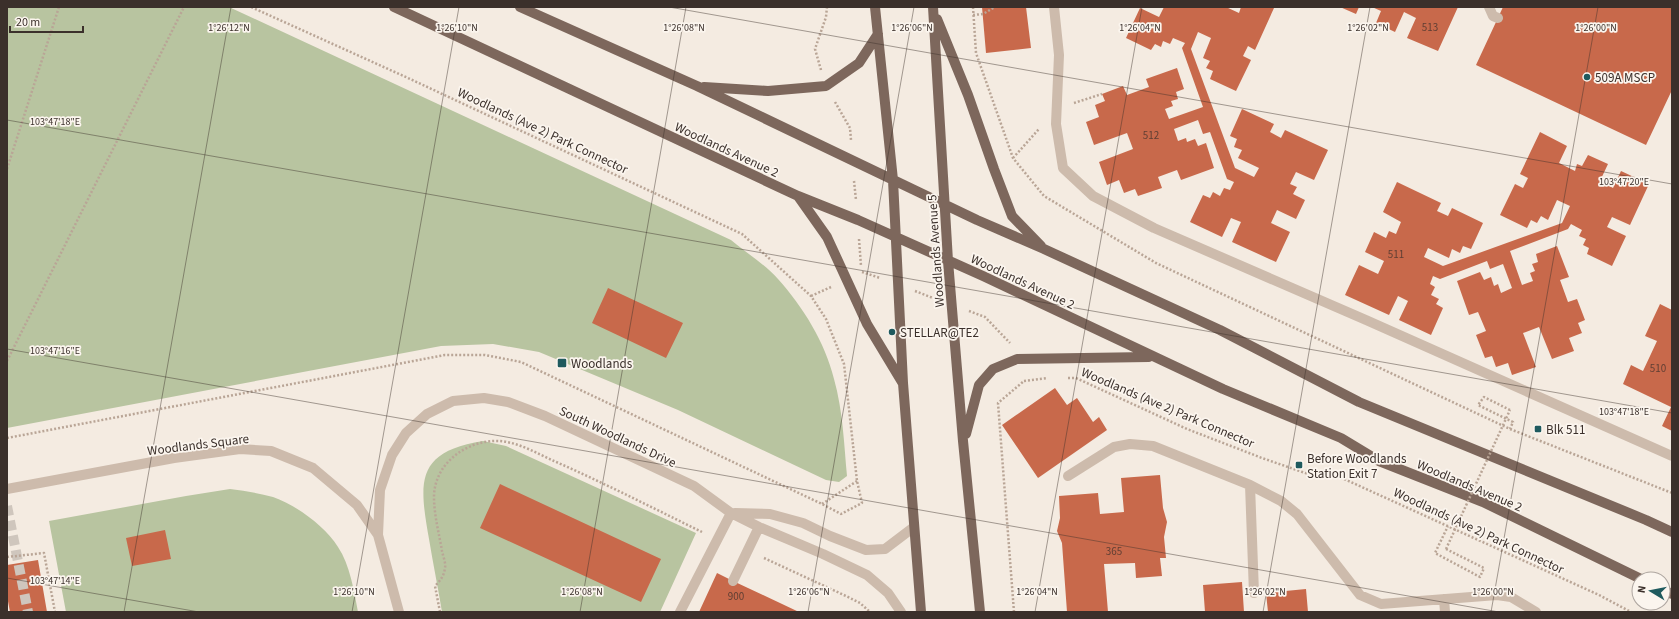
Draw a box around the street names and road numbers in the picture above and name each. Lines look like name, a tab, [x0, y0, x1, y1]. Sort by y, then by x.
street label: Woodlands (Ave 2) Park Connector	[454, 83, 631, 179]
street label: Woodlands Avenue 2	[672, 118, 782, 182]
street label: Woodlands Avenue 5	[923, 194, 949, 308]
street label: Woodlands Avenue 2	[968, 250, 1078, 314]
street label: Woodlands (Ave 2) Park Connector	[1078, 363, 1257, 453]
street label: South Woodlands Drive	[556, 402, 679, 472]
street label: Woodlands Square	[146, 430, 250, 460]
street label: Woodlands Avenue 2	[1414, 456, 1525, 516]
street label: Woodlands (Ave 2) Park Connector	[1390, 483, 1567, 579]

